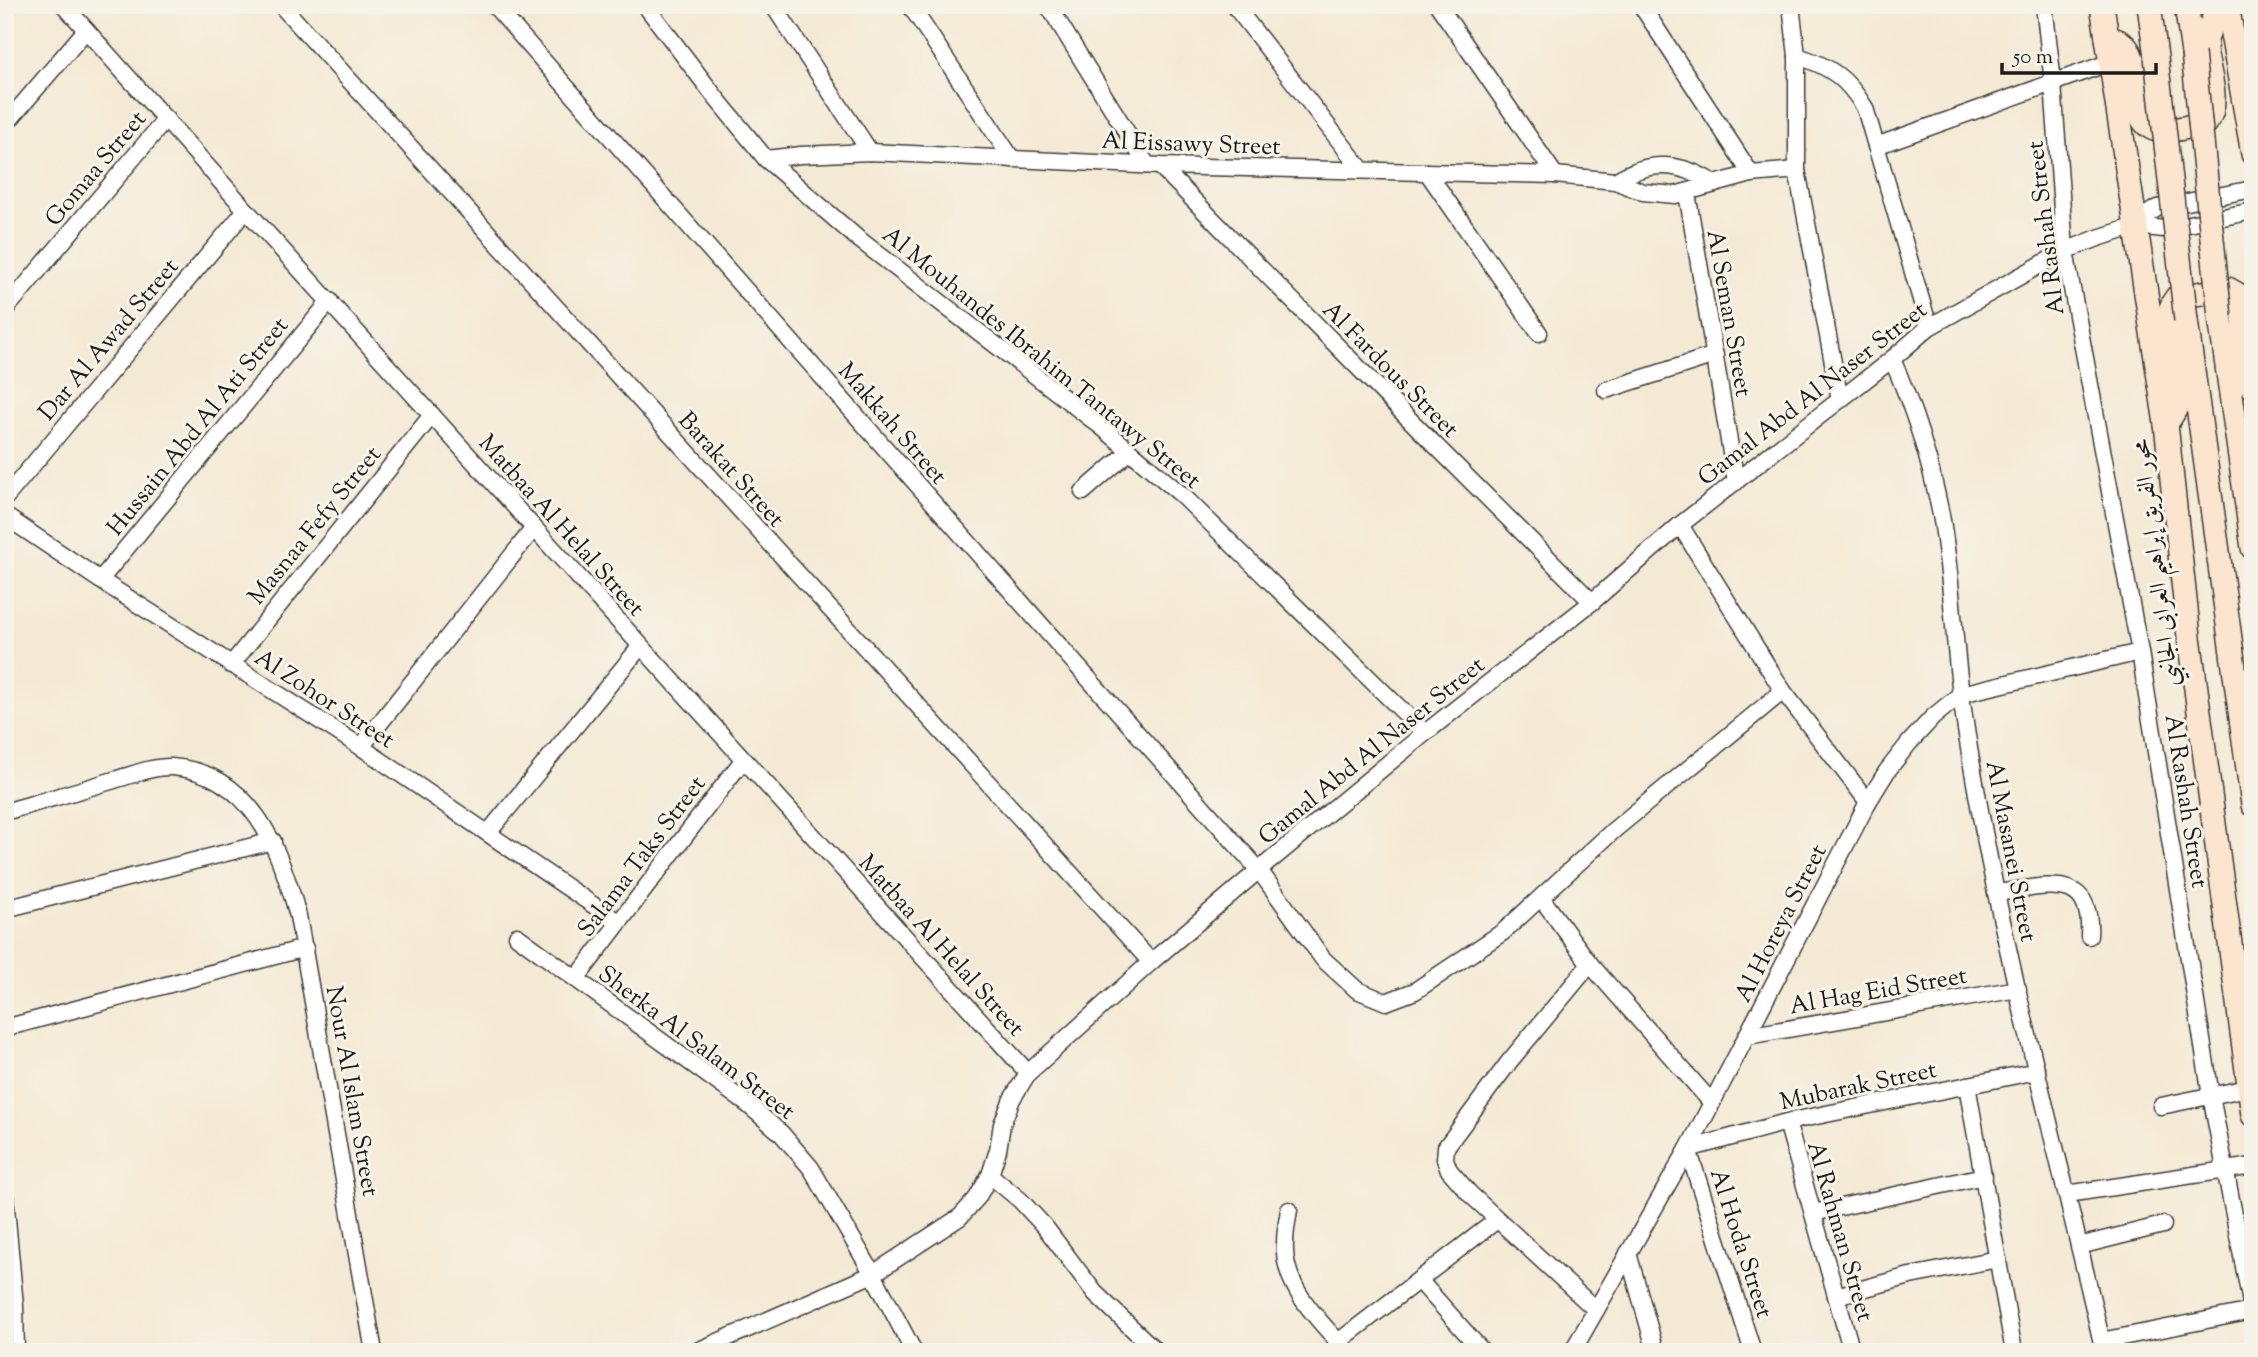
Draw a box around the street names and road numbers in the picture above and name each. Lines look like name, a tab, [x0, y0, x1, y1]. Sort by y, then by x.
street label: Gomaa Street	[38, 104, 155, 235]
street label: Al Eissawy Street	[1101, 125, 1281, 165]
street label: Al Rashah Street	[2019, 139, 2075, 317]
street label: Al Mouhandes Ibrahim Tantawy Street	[874, 219, 1207, 498]
street label: Al Seman Street	[1697, 227, 1759, 400]
street label: Dar Al Awad Street	[31, 252, 188, 429]
street label: Al Fardous Street	[1314, 294, 1466, 446]
street label: Gamal Abd Al Naser Street	[1691, 294, 1935, 495]
street label: Hussain Abd Al Ati Street	[100, 311, 298, 544]
street label: Makkah Street	[829, 356, 954, 493]
street label: Barakat Street	[669, 405, 792, 536]
street label: Matbaa Al Helal Street	[470, 428, 651, 625]
street label: محور الفريق إبراهيم العرابى الجانبي	[2125, 436, 2194, 689]
street label: Masnaa Fefy Street	[241, 440, 390, 613]
street label: Al Zohor Street	[247, 642, 401, 758]
street label: Gamal Abd Al Naser Street	[1252, 649, 1493, 854]
street label: Al Rashah Street	[2155, 712, 2216, 891]
street label: Al Masanei Street	[1976, 758, 2044, 945]
street label: Salama Taks Street	[570, 769, 715, 945]
street label: Al Horeya Street	[1727, 839, 1836, 1009]
street label: Matbaa Al Helal Street	[850, 848, 1031, 1045]
street label: Sherka Al Salam Street	[590, 958, 801, 1129]
street label: Al Hag Eid Street	[1787, 960, 1970, 1024]
street label: Nour Al Islam Street	[316, 983, 386, 1199]
street label: Mubarak Street	[1777, 1054, 1940, 1120]
street label: Al Rahman Street	[1797, 1138, 1881, 1326]
street label: Al Hoda Street	[1700, 1165, 1780, 1323]

